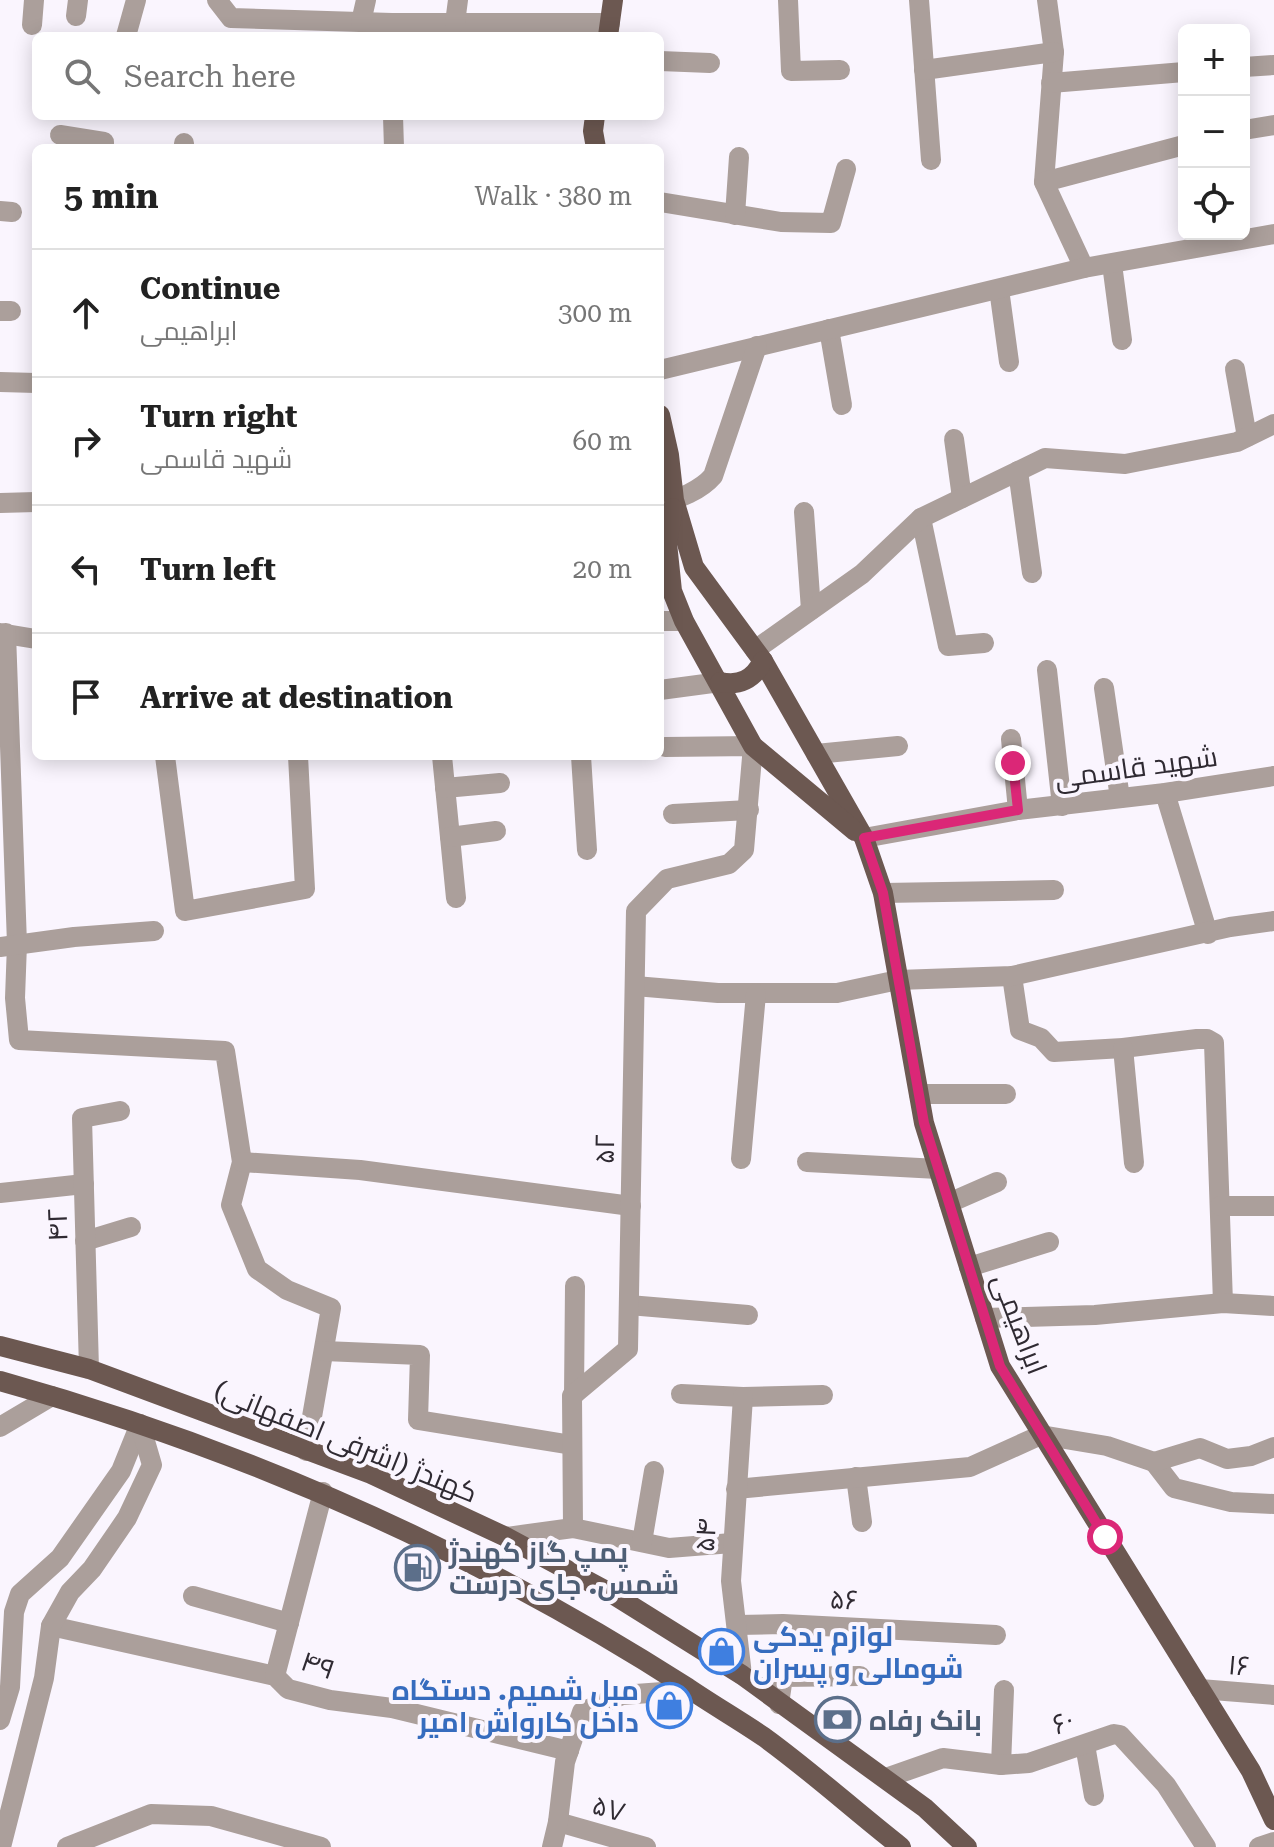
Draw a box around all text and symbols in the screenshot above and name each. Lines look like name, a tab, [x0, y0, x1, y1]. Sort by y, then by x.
map controls	[1178, 24, 1250, 240]
button: +	[1178, 24, 1250, 96]
search box	[32, 32, 664, 120]
icon: search	[60, 54, 104, 98]
text: Search here	[124, 59, 296, 94]
button: −	[1178, 96, 1250, 168]
button: locate	[1178, 168, 1250, 240]
text: 5 min	[64, 176, 159, 216]
text: Walk · 380 m	[474, 181, 632, 211]
text: Continue	[140, 271, 280, 306]
icon: ahead	[64, 291, 108, 335]
text: 300 m	[558, 298, 632, 328]
text: ابراهیمی	[140, 316, 238, 346]
text: Turn right	[140, 399, 297, 434]
icon: right	[64, 419, 108, 463]
text: 60 m	[573, 426, 632, 456]
text: شهید قاسمی	[140, 444, 292, 474]
icon: left	[64, 547, 108, 591]
text: Turn left	[140, 552, 276, 587]
text: 20 m	[573, 554, 632, 584]
icon: arrive	[64, 675, 108, 719]
text: Arrive at destination	[140, 680, 453, 715]
street label: شهید قاسمی	[1053, 740, 1220, 795]
route end	[995, 745, 1031, 781]
street label: ۵۲	[588, 1134, 621, 1164]
street label: ۴۲	[40, 1208, 75, 1242]
street label: ابراهیمی	[985, 1269, 1054, 1379]
street label: کهندژ (اشرفی اصفهانی)	[209, 1373, 482, 1509]
street label: ۵۴	[688, 1517, 723, 1553]
route start	[1087, 1519, 1123, 1555]
place label: پمپ گاز کهندژ شمس. جای درست	[448, 1536, 679, 1601]
fuel station icon: پمپ گاز کهندژ شمس. جای درست	[394, 1544, 442, 1592]
street label: ۵۶	[829, 1582, 859, 1617]
place label: لوازم یدکی شومالی و پسران	[753, 1620, 963, 1688]
shop icon: لوازم یدکی شومالی و پسران	[698, 1628, 746, 1676]
street label: ۴۹	[297, 1644, 339, 1686]
street label: ۱۶	[1227, 1648, 1251, 1683]
place label: مبل شمیم. دستگاه داخل کارواش امیر	[392, 1674, 639, 1739]
shop icon: مبل شمیم. دستگاه داخل کارواش امیر	[646, 1682, 694, 1730]
bank icon: بانک رفاه	[814, 1696, 862, 1744]
place label: بانک رفاه	[869, 1704, 982, 1737]
street label: ۶۰	[1048, 1704, 1078, 1741]
street label: ۵۷	[589, 1788, 629, 1829]

